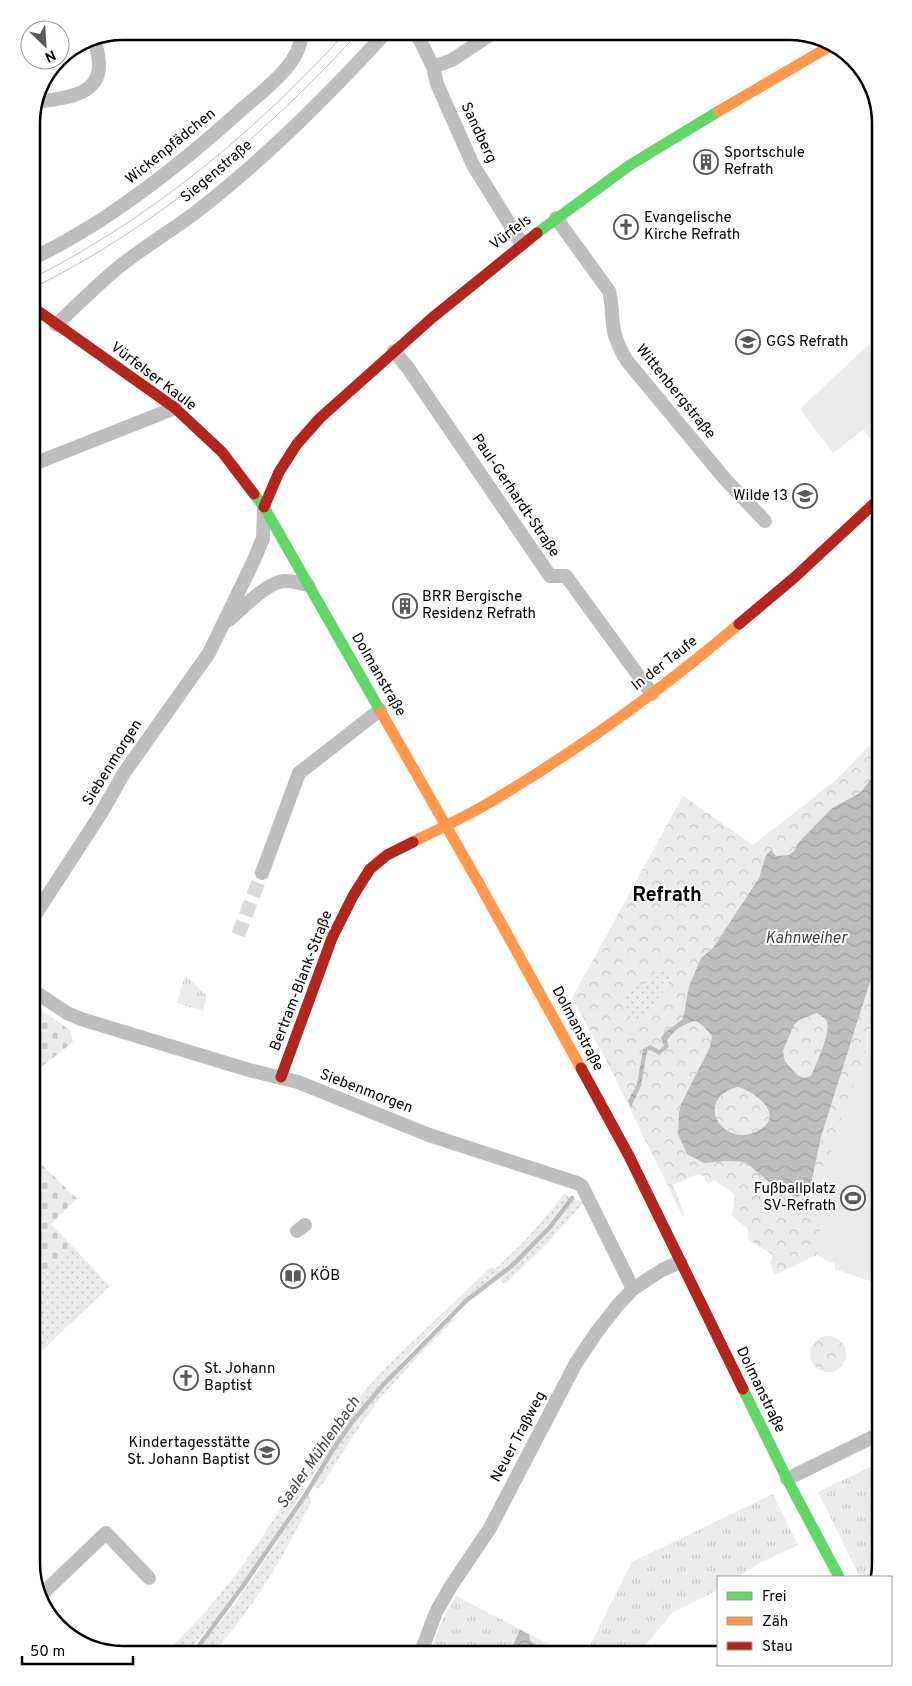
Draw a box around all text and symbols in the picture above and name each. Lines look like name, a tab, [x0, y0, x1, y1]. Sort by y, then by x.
north arrow	[20, 20, 70, 70]
text: N	[42, 46, 58, 65]
street label: Sandberg	[456, 100, 500, 166]
street label: Wickenpfädchen	[122, 105, 220, 189]
street label: Siegenstraße	[177, 136, 257, 208]
place label: Sportschule Refrath	[724, 144, 805, 180]
building icon: Sportschule Refrath	[693, 149, 719, 175]
place label: Evangelische Kirche Refrath	[644, 209, 740, 245]
street label: Vürfels	[486, 211, 536, 255]
church icon: Evangelische Kirche Refrath	[613, 214, 639, 240]
school or university icon: GGS Refrath	[735, 329, 761, 355]
place label: GGS Refrath	[766, 333, 848, 352]
street label: Vürfelser Kaule	[106, 338, 200, 416]
street label: Wittenbergstraße	[631, 341, 719, 443]
street label: Paul-Gerhardt-Straße	[467, 431, 563, 561]
school or university icon: Wilde 13	[792, 483, 818, 509]
place label: Wilde 13	[733, 487, 788, 506]
place label: BRR Bergische Residenz Refrath	[422, 588, 536, 624]
building icon: BRR Bergische Residenz Refrath	[392, 593, 418, 619]
street label: Dolmanstraße	[346, 630, 410, 720]
street label: In der Taufe	[628, 632, 702, 696]
street label: Siebenmorgen	[79, 716, 147, 810]
district label: Refrath	[632, 883, 702, 909]
street label: Bertram-Blank-Straße	[266, 908, 338, 1054]
water label: Kahnweiher	[765, 929, 849, 949]
street label: Dolmanstraße	[547, 983, 607, 1075]
street label: Siebenmorgen	[317, 1066, 415, 1118]
place label: Fußballplatz SV-Refrath	[754, 1180, 836, 1216]
sports icon: Fußballplatz SV-Refrath	[840, 1185, 866, 1211]
library icon: KÖB	[280, 1263, 306, 1289]
place label: KÖB	[310, 1266, 340, 1286]
street label: Dolmanstraße	[731, 1344, 789, 1436]
place label: St. Johann Baptist	[204, 1360, 275, 1396]
church icon: St. Johann Baptist	[173, 1365, 199, 1391]
street label: Neuer Traßweg	[487, 1388, 551, 1486]
water label: Saaler Mühlenbach	[273, 1393, 365, 1513]
place label: Kindertagesstätte St. Johann Baptist	[127, 1434, 250, 1470]
school or university icon: Kindertagesstätte St. Johann Baptist	[254, 1439, 280, 1465]
legend	[717, 1576, 892, 1666]
text: Frei	[762, 1588, 787, 1607]
text: Zäh	[762, 1613, 788, 1632]
scale bar	[22, 1634, 134, 1666]
text: Stau	[762, 1638, 793, 1657]
text: 50 m	[30, 1643, 65, 1662]

